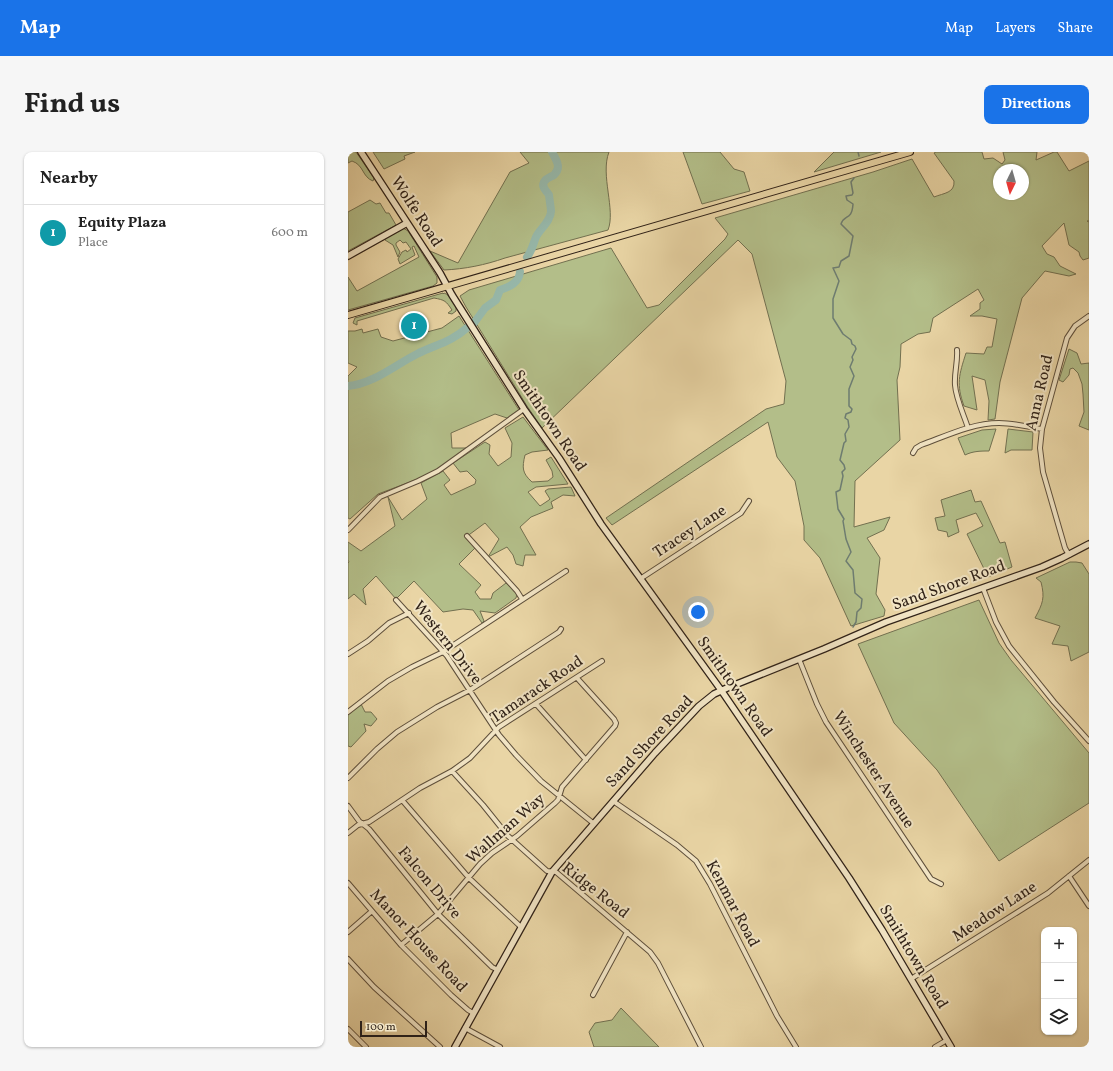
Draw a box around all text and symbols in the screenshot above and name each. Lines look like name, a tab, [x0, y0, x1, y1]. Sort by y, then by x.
text: Map	[20, 15, 61, 41]
text: Map	[945, 19, 973, 38]
text: Layers	[995, 19, 1035, 38]
text: Share	[1057, 19, 1093, 38]
text: Find us	[24, 85, 120, 124]
button: Directions	[984, 85, 1089, 124]
north arrow	[993, 164, 1029, 200]
text: Nearby	[40, 167, 98, 190]
street label: Wolfe Road	[385, 172, 447, 252]
text: Equity Plaza	[78, 213, 166, 234]
text: 1	[50, 224, 56, 242]
text: 600 m	[271, 224, 308, 242]
text: Place	[78, 234, 108, 252]
pin: 1	[401, 311, 427, 341]
street label: Anna Road	[1021, 353, 1059, 433]
street label: Smithtown Road	[507, 366, 591, 476]
street label: Tracey Lane	[649, 500, 731, 564]
street label: Sand Shore Road	[889, 555, 1009, 617]
street label: Western Drive	[407, 597, 487, 689]
your location	[688, 602, 708, 622]
street label: Smithtown Road	[691, 632, 777, 742]
street label: Tamarack Road	[486, 651, 588, 729]
street label: Sand Shore Road	[601, 691, 699, 793]
street label: Winchester Avenue	[827, 707, 919, 833]
street label: Wallman Way	[462, 788, 550, 869]
street label: Falcon Drive	[392, 842, 466, 924]
street label: Kenmar Road	[700, 857, 764, 951]
street label: Ridge Road	[557, 858, 633, 924]
street label: Meadow Lane	[948, 876, 1042, 948]
street label: Manor House Road	[364, 884, 472, 998]
street label: Smithtown Road	[873, 901, 953, 1013]
map controls	[1041, 927, 1077, 1035]
button: +	[1041, 927, 1077, 963]
button: −	[1041, 963, 1077, 999]
button: layers	[1041, 999, 1077, 1035]
scale bar	[360, 1019, 427, 1038]
text: 100 m	[366, 1020, 396, 1035]

